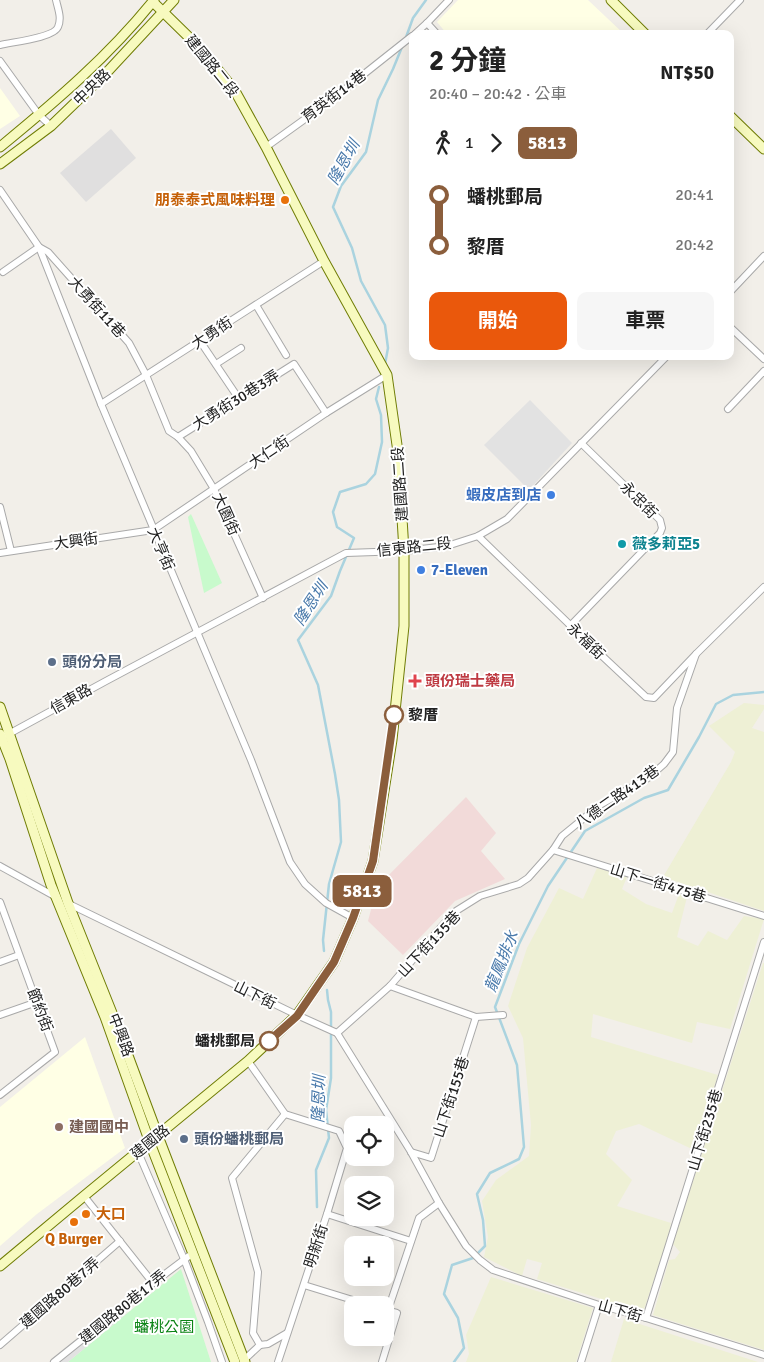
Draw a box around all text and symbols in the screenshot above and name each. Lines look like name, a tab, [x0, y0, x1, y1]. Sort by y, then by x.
street label: 建國路二段	[181, 31, 243, 101]
text: 2 分鐘	[429, 44, 506, 78]
text: NT$50	[660, 61, 714, 85]
street label: 中央路	[70, 65, 114, 109]
street label: 育英街14巷	[298, 66, 370, 126]
text: 20:40 – 20:42 · 公車	[429, 84, 566, 104]
icon: walk	[429, 129, 457, 157]
icon: forward	[482, 129, 510, 157]
text: 5813	[528, 132, 567, 154]
text: 1	[465, 133, 474, 153]
water label: 隆恩圳	[323, 135, 365, 188]
text: 蟠桃郵局	[467, 185, 543, 209]
text: 20:41	[675, 185, 714, 205]
place label: 朋泰泰式風味料理	[155, 191, 275, 209]
marker: 朋泰泰式風味料理	[279, 194, 291, 206]
text: 黎厝	[467, 235, 505, 259]
text: 20:42	[675, 235, 714, 255]
street label: 大勇街11巷	[65, 273, 129, 341]
button: 開始	[429, 292, 567, 350]
button: 車票	[577, 292, 714, 350]
street label: 大勇街	[188, 313, 236, 353]
street label: 大勇街30巷3弄	[189, 366, 283, 434]
street label: 大仁街	[245, 432, 293, 472]
street label: 建國路二段	[388, 446, 412, 522]
street label: 永忠街	[617, 478, 661, 522]
place label: 蝦皮店到店	[466, 486, 541, 504]
marker: 蝦皮店到店	[545, 489, 557, 501]
street label: 大園街	[209, 490, 243, 538]
street label: 大亨街	[144, 525, 178, 573]
street label: 大興街	[52, 529, 100, 553]
street label: 信東路二段	[376, 534, 452, 560]
place label: 薇多莉亞5	[632, 535, 700, 553]
marker: 薇多莉亞5	[616, 538, 628, 550]
place label: 7-Eleven	[431, 561, 488, 579]
marker: 7-Eleven	[415, 564, 427, 576]
water label: 隆恩圳	[289, 576, 333, 629]
street label: 永福街	[564, 619, 608, 663]
place label: 頭份分局	[62, 653, 122, 671]
marker: 頭份分局	[46, 656, 58, 668]
place label: 頭份瑞士藥局	[425, 672, 515, 690]
marker: 頭份瑞士藥局	[409, 675, 421, 687]
street label: 信東路	[47, 680, 95, 718]
marker: 黎厝	[384, 705, 404, 725]
place label: 黎厝	[408, 706, 438, 724]
street label: 八德二路413巷	[571, 761, 663, 833]
street label: 山下一街475巷	[608, 860, 708, 906]
line badge: 5813	[327, 875, 397, 907]
text: 5813	[343, 880, 381, 902]
street label: 山下街135巷	[394, 907, 464, 981]
water label: 龍鳳排水	[481, 927, 524, 995]
street label: 山下街	[231, 977, 279, 1013]
street label: 節約街	[24, 986, 56, 1034]
street label: 中興路	[105, 1011, 137, 1059]
marker: 蟠桃郵局	[259, 1031, 279, 1051]
place label: 蟠桃郵局	[195, 1032, 255, 1050]
street label: 山下街155巷	[429, 1054, 473, 1140]
water label: 隆恩圳	[308, 1073, 330, 1123]
street label: 山下街235巷	[684, 1087, 726, 1173]
map controls	[344, 1116, 394, 1346]
button: locate	[344, 1116, 394, 1166]
place label: 建國國中	[69, 1118, 129, 1136]
marker: 建國國中	[53, 1121, 65, 1133]
street label: 建國路	[127, 1121, 173, 1163]
place label: 頭份蟠桃郵局	[194, 1130, 284, 1148]
marker: 頭份蟠桃郵局	[178, 1133, 190, 1145]
button: layers	[344, 1176, 394, 1226]
place label: 大口	[96, 1205, 126, 1223]
marker: 大口	[80, 1208, 92, 1220]
marker: Q Burger	[68, 1216, 80, 1228]
street label: 明新街	[300, 1222, 332, 1270]
place label: Q Burger	[45, 1230, 103, 1248]
button: +	[344, 1236, 394, 1286]
street label: 建國路80巷7弄	[17, 1254, 103, 1332]
street label: 建國路80巷17弄	[76, 1266, 170, 1348]
button: −	[344, 1296, 394, 1346]
street label: 山下街	[596, 1296, 644, 1326]
park label: 蟠桃公園	[134, 1318, 194, 1336]

